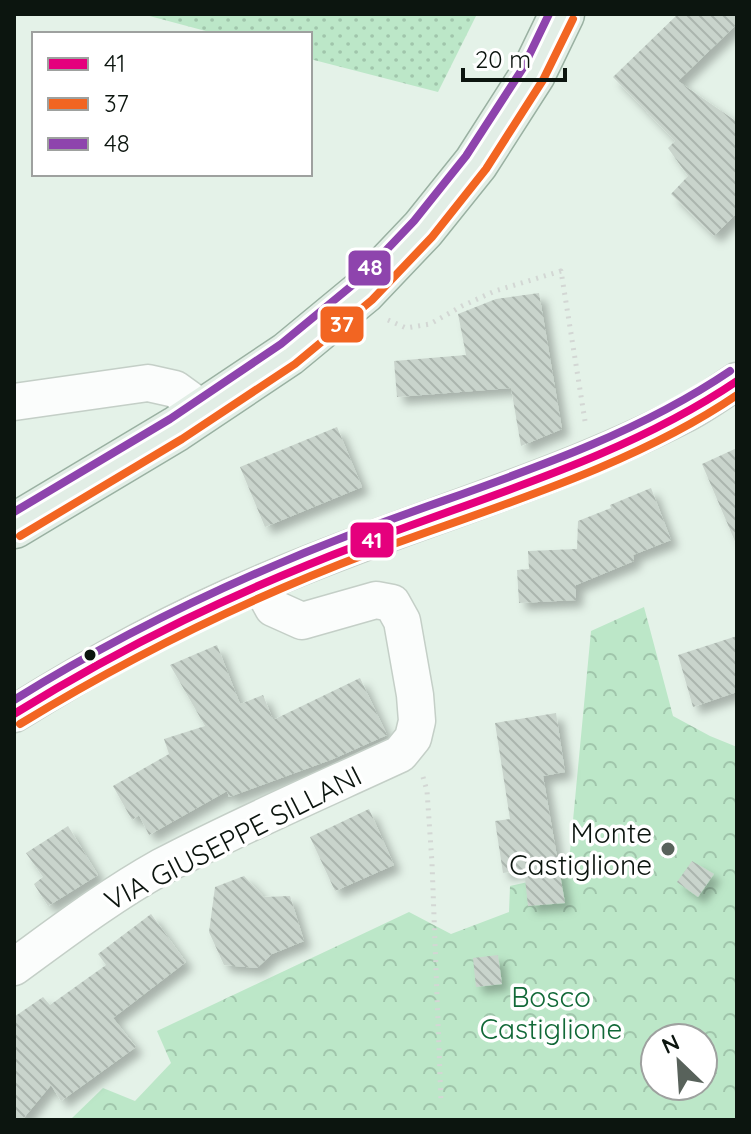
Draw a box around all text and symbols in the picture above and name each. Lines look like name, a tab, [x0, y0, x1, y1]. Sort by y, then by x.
legend	[32, 32, 312, 176]
scale bar	[463, 32, 565, 82]
text: 20 m	[475, 44, 531, 74]
text: 41	[104, 48, 125, 78]
text: 37	[104, 88, 129, 118]
text: 48	[104, 128, 130, 158]
line badge: 48	[347, 249, 392, 287]
text: 48	[358, 253, 383, 281]
line badge: 37	[319, 305, 365, 344]
text: 37	[330, 310, 354, 338]
line badge: 41	[349, 521, 395, 559]
text: 41	[362, 526, 382, 554]
unlabelled marker	[82, 647, 98, 663]
street label: VIA GIUSEPPE SILLANI	[98, 757, 367, 918]
place label: Monte Castiglione	[509, 815, 652, 882]
marker: Monte Castiglione	[659, 840, 677, 858]
park label: Bosco Castiglione	[480, 979, 622, 1046]
north arrow	[639, 1022, 719, 1102]
text: N	[657, 1028, 684, 1060]

